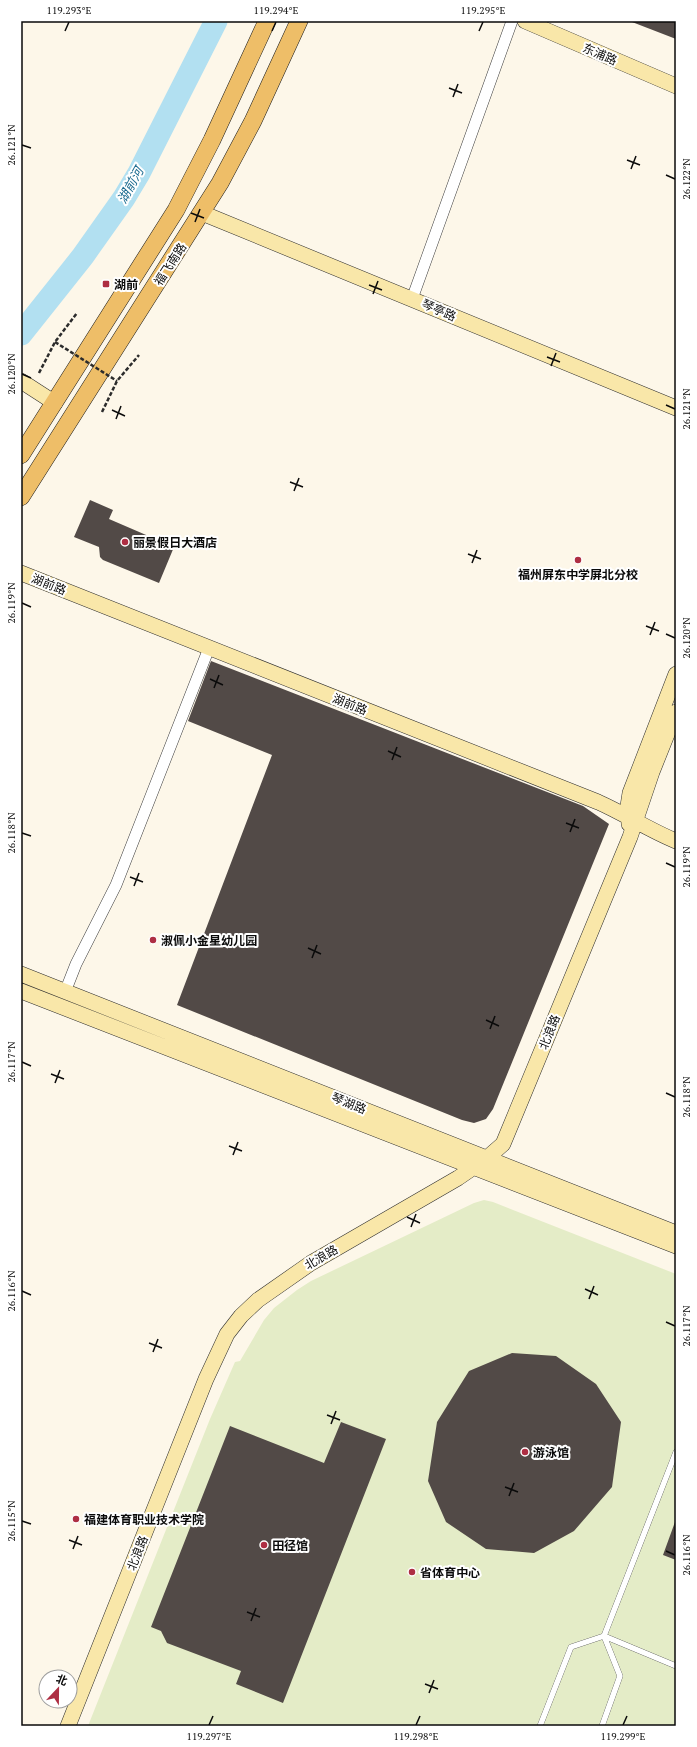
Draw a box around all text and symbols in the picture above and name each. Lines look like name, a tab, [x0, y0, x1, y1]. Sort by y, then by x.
text: 119.293°E	[47, 4, 92, 17]
text: 119.294°E	[254, 4, 299, 17]
text: 119.295°E	[461, 4, 506, 17]
street label: 东浦路	[580, 40, 620, 68]
text: 26.121°N	[5, 124, 18, 166]
text: 26.122°N	[680, 158, 693, 200]
water label: 湖前河	[113, 161, 149, 206]
street label: 福飞南路	[151, 240, 189, 288]
place label: 湖前	[114, 277, 138, 292]
marker: 湖前	[101, 279, 111, 289]
street label: 琴亭路	[419, 296, 459, 324]
text: 26.120°N	[5, 353, 18, 395]
text: 26.121°N	[680, 388, 693, 430]
place label: 丽景假日大酒店	[133, 535, 217, 550]
marker: 丽景假日大酒店	[120, 537, 130, 547]
marker: 福州屏东中学屏北分校	[573, 555, 583, 565]
place label: 福州屏东中学屏北分校	[518, 567, 638, 582]
street label: 湖前路	[29, 570, 69, 598]
text: 26.119°N	[5, 582, 18, 624]
text: 26.120°N	[680, 617, 693, 659]
street label: 湖前路	[330, 690, 370, 718]
text: 26.118°N	[5, 812, 18, 854]
text: 26.119°N	[680, 846, 693, 888]
place label: 淑佩小金星幼儿园	[161, 933, 257, 948]
marker: 淑佩小金星幼儿园	[148, 935, 158, 945]
street label: 北浪路	[535, 1012, 563, 1052]
text: 26.117°N	[5, 1041, 18, 1083]
text: 26.118°N	[680, 1076, 693, 1118]
street label: 琴湖路	[329, 1089, 369, 1117]
street label: 北浪路	[302, 1242, 340, 1272]
text: 26.116°N	[5, 1270, 18, 1312]
text: 26.117°N	[680, 1305, 693, 1347]
place label: 游泳馆	[533, 1445, 569, 1460]
marker: 游泳馆	[520, 1447, 530, 1457]
text: 26.115°N	[5, 1500, 18, 1542]
place label: 福建体育职业技术学院	[84, 1512, 204, 1527]
marker: 福建体育职业技术学院	[71, 1514, 81, 1524]
street label: 北浪路	[123, 1533, 151, 1573]
text: 26.116°N	[680, 1534, 693, 1576]
place label: 田径馆	[272, 1538, 308, 1553]
marker: 田径馆	[259, 1540, 269, 1550]
place label: 省体育中心	[420, 1565, 480, 1580]
marker: 省体育中心	[407, 1567, 417, 1577]
north arrow	[38, 1669, 78, 1709]
text: 北	[54, 1671, 69, 1688]
text: 119.297°E	[187, 1730, 232, 1743]
text: 119.298°E	[394, 1730, 439, 1743]
text: 119.299°E	[601, 1730, 646, 1743]

